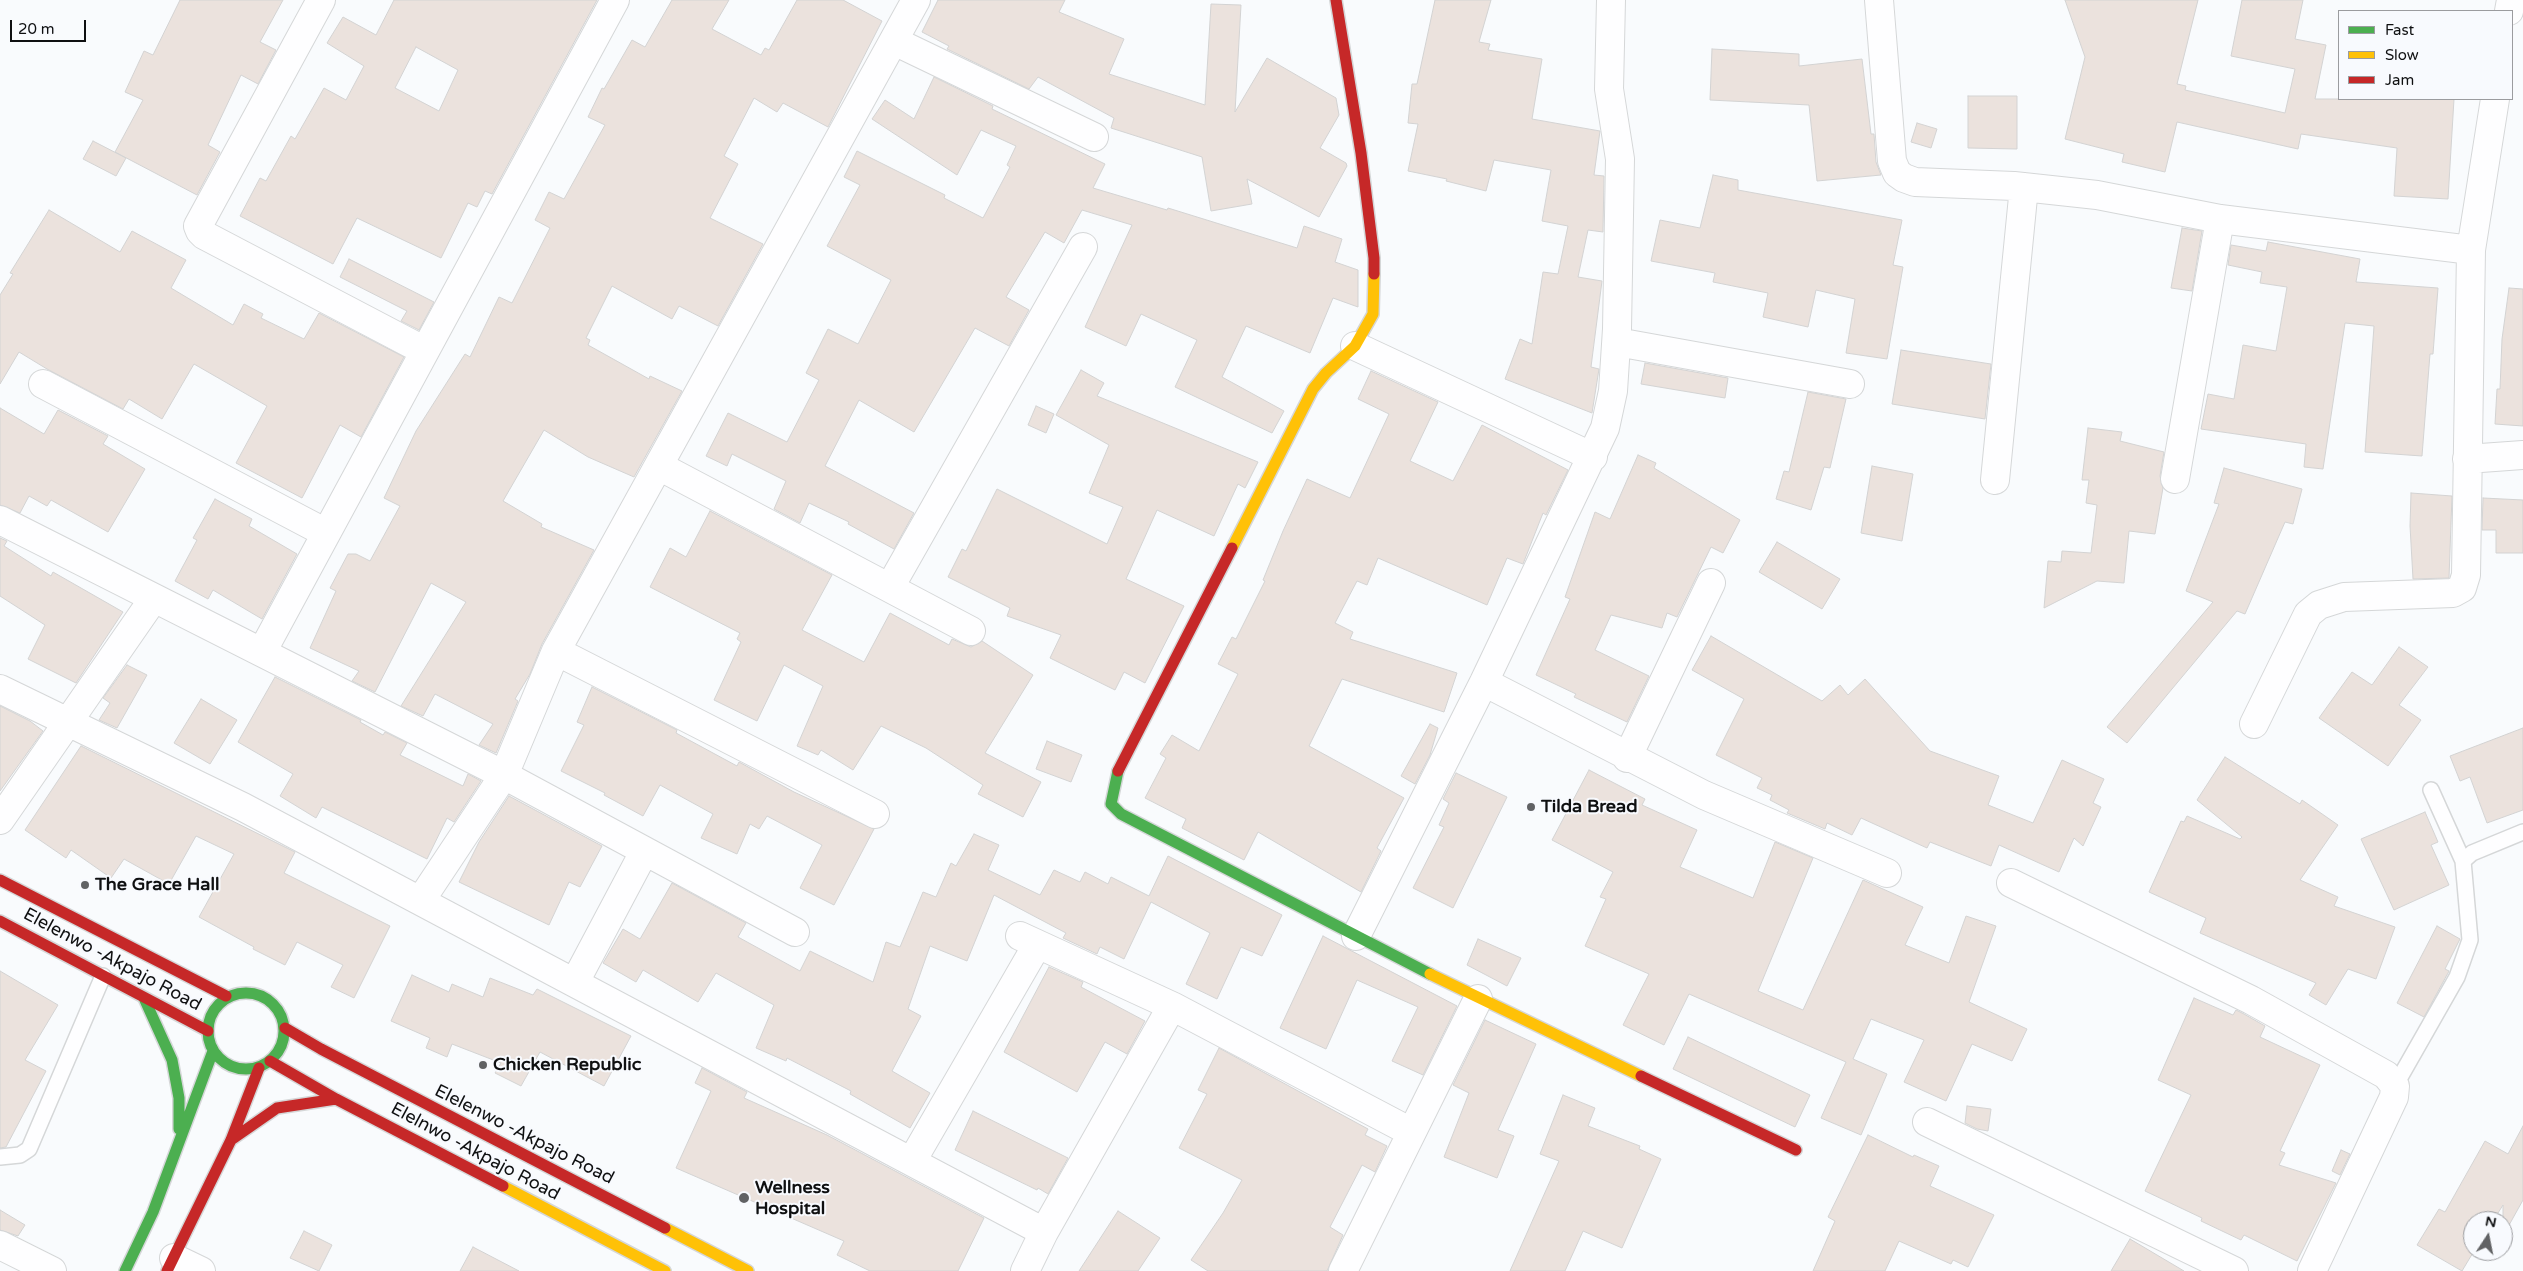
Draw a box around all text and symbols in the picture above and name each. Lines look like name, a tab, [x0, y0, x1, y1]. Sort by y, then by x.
scale bar	[12, 10, 89, 42]
legend	[2338, 10, 2513, 100]
text: 20 m	[18, 20, 55, 38]
text: Fast	[2385, 21, 2414, 39]
text: Slow	[2385, 46, 2419, 64]
text: Jam	[2385, 71, 2414, 89]
place label: Tilda Bread	[1541, 796, 1638, 818]
marker: Tilda Bread	[1525, 801, 1537, 813]
place label: The Grace Hall	[95, 874, 219, 896]
marker: The Grace Hall	[79, 879, 91, 891]
street label: Elelenwo -Akpajo Road	[19, 904, 205, 1016]
place label: Chicken Republic	[493, 1054, 641, 1076]
marker: Chicken Republic	[477, 1059, 489, 1071]
street label: Elelenwo -Akpajo Road	[431, 1080, 617, 1190]
street label: Elelnwo -Akpajo Road	[387, 1098, 563, 1206]
place label: Wellness Hospital	[755, 1177, 830, 1220]
marker: Wellness Hospital	[737, 1191, 751, 1205]
north arrow	[2463, 1211, 2513, 1261]
text: N	[2484, 1212, 2498, 1231]

